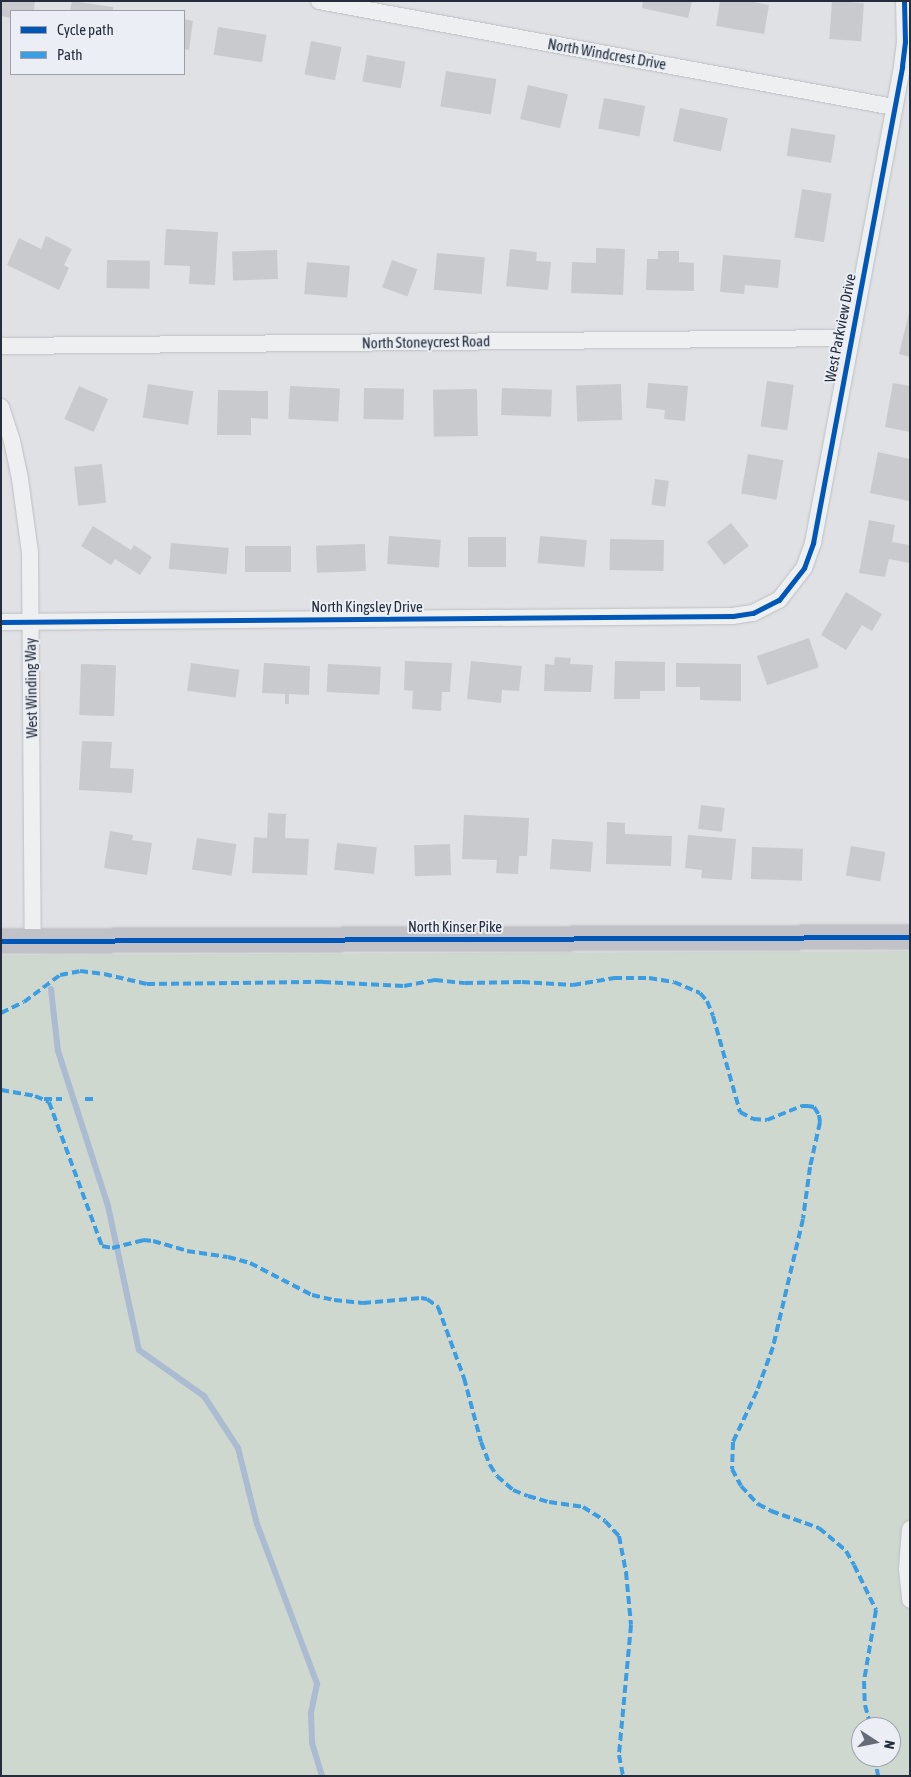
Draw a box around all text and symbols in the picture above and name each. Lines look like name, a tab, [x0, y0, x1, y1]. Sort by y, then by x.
legend	[10, 10, 185, 75]
text: Cycle path	[57, 21, 114, 38]
street label: North Windcrest Drive	[546, 35, 668, 73]
text: Path	[57, 46, 83, 63]
street label: West Parkview Drive	[821, 272, 859, 384]
street label: North Stoneycrest Road	[362, 332, 490, 352]
street label: North Kingsley Drive	[311, 598, 423, 616]
street label: West Winding Way	[21, 638, 41, 738]
street label: North Kinser Pike	[408, 918, 502, 936]
north arrow	[851, 1717, 901, 1767]
text: N	[881, 1739, 898, 1750]

